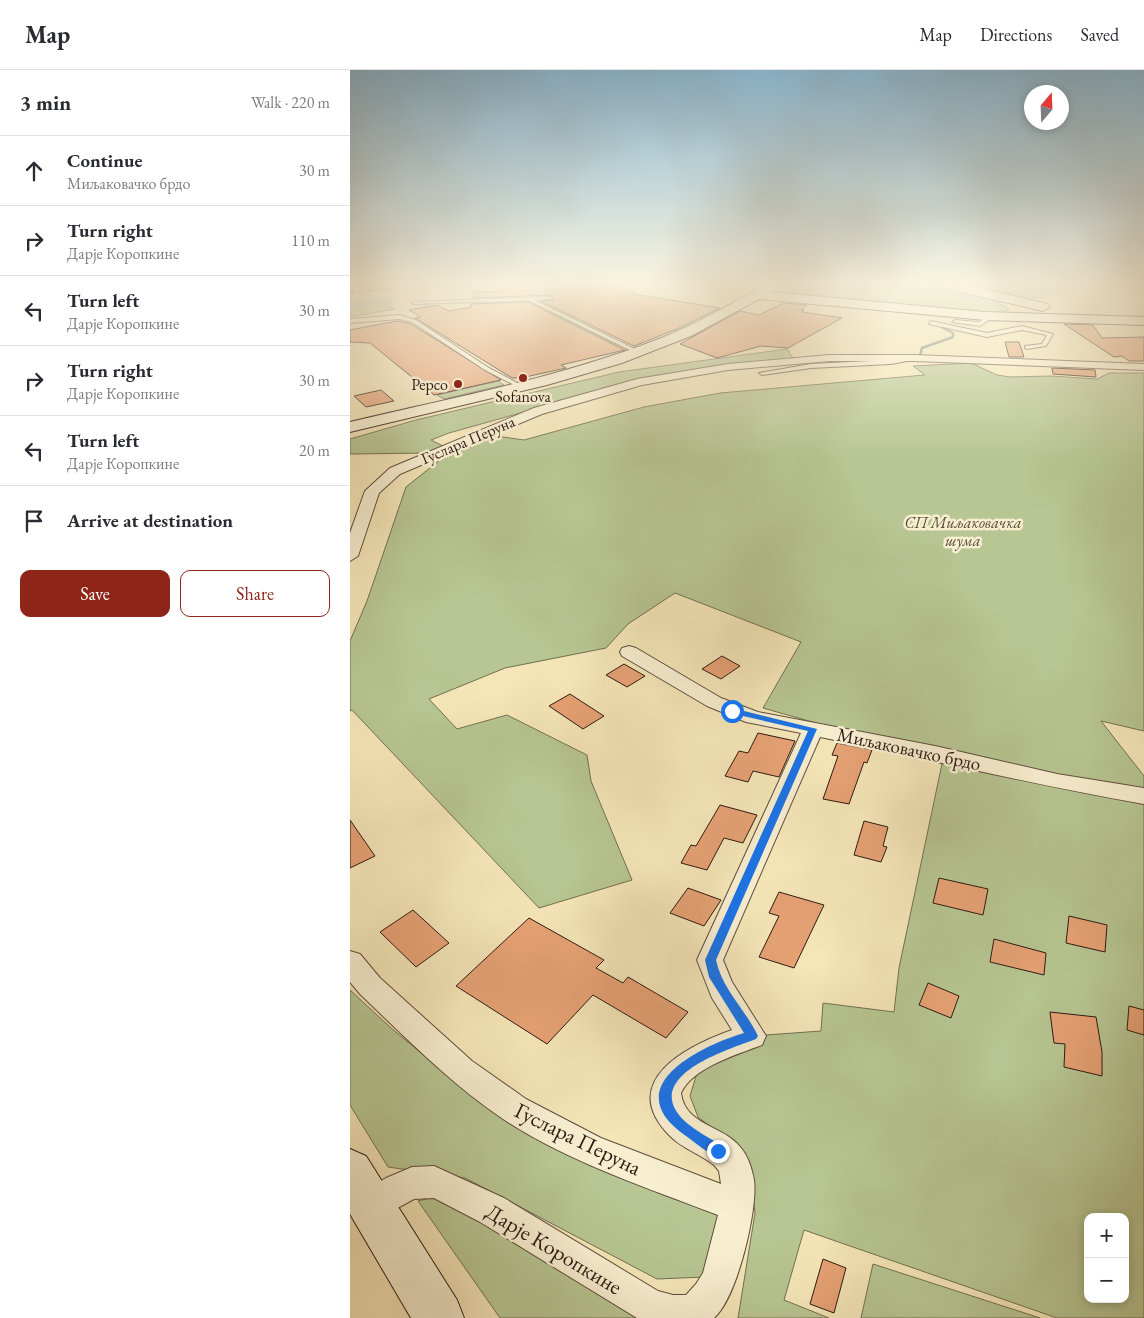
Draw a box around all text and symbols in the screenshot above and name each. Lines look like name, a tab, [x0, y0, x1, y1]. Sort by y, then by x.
text: Map	[25, 19, 70, 50]
text: Map	[920, 23, 952, 46]
text: Directions	[980, 23, 1052, 46]
text: Saved	[1080, 23, 1119, 46]
north arrow	[1024, 85, 1069, 130]
text: 3 min	[20, 89, 71, 116]
text: Walk · 220 m	[251, 92, 330, 113]
text: Continue	[67, 148, 142, 173]
icon: ahead	[20, 157, 48, 185]
text: 30 m	[299, 160, 330, 181]
text: Миљаковачко брдо	[67, 173, 190, 194]
text: Turn right	[67, 218, 153, 243]
icon: right	[20, 227, 48, 255]
text: 110 m	[291, 230, 330, 251]
text: Дарје Коропкине	[67, 243, 179, 264]
text: Turn left	[67, 288, 139, 313]
icon: left	[20, 297, 48, 325]
text: 30 m	[299, 300, 330, 321]
text: Дарје Коропкине	[67, 313, 179, 334]
text: Turn right	[67, 358, 153, 383]
icon: right	[20, 367, 48, 395]
text: 30 m	[299, 370, 330, 391]
marker: Sofanova	[517, 372, 529, 384]
place label: Pepco	[411, 374, 448, 395]
marker: Pepco	[452, 378, 464, 390]
text: Дарје Коропкине	[67, 383, 179, 404]
place label: Sofanova	[495, 386, 551, 407]
street label: Гуслара Перуна	[418, 411, 519, 469]
text: Turn left	[67, 428, 139, 453]
icon: left	[20, 437, 48, 465]
text: 20 m	[299, 440, 330, 461]
text: Дарје Коропкине	[67, 453, 179, 474]
icon: arrive	[20, 507, 48, 535]
text: Arrive at destination	[67, 508, 233, 533]
park label: СП Миљаковачка шума	[904, 512, 1022, 551]
button: Save	[20, 570, 170, 617]
button: Share	[180, 570, 330, 617]
route start	[721, 700, 744, 723]
street label: Миљаковачко брдо	[835, 722, 983, 776]
street label: Гуслара Перуна	[510, 1096, 646, 1182]
route end	[707, 1140, 730, 1163]
street label: Дарје Коропкине	[480, 1197, 628, 1301]
map controls	[1084, 1213, 1129, 1303]
button: +	[1084, 1213, 1129, 1258]
button: −	[1084, 1258, 1129, 1303]

